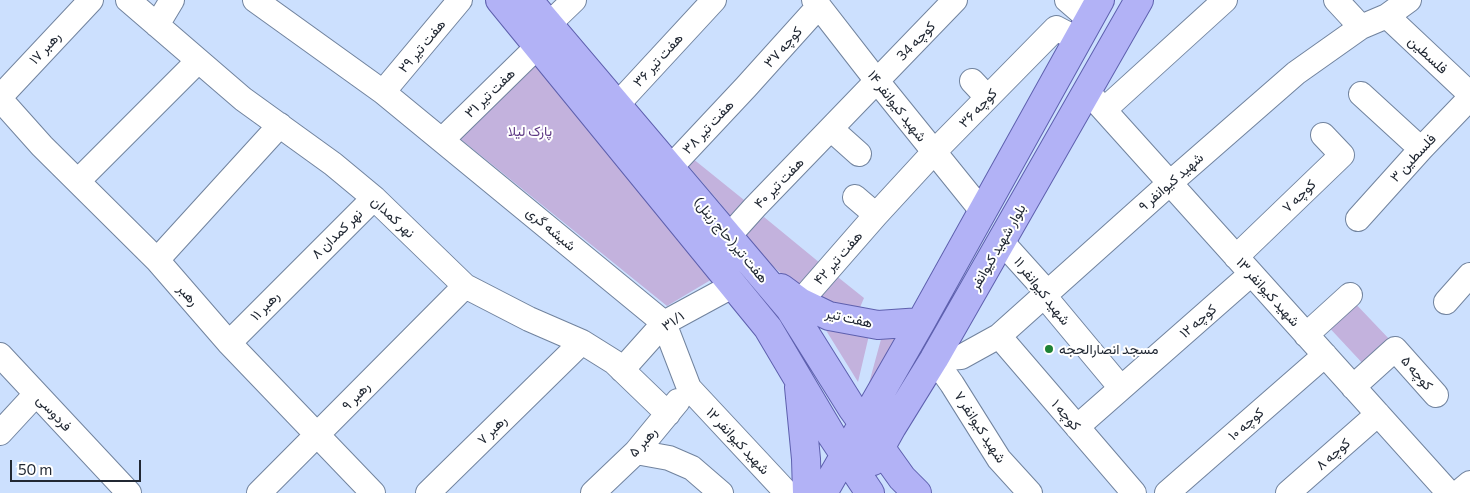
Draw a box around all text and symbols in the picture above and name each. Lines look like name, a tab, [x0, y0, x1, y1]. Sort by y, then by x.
street label: هفت تیر ۲۹	[395, 16, 449, 76]
street label: کوچه 34	[893, 18, 939, 64]
street label: کوچه ۳۷	[760, 23, 806, 71]
street label: رهبر ۱۷	[26, 28, 64, 68]
street label: هفت تیر ۳۶	[630, 30, 686, 90]
street label: فلسطین	[1405, 33, 1451, 77]
street label: هفت تیر ۳۱	[461, 65, 519, 121]
street label: شهید کیوانفر ۱۴	[864, 67, 930, 145]
street label: کوچه ۳۶	[955, 85, 1001, 131]
street label: هفت تیر ۳۸	[679, 96, 737, 158]
park label: پارک لیلا	[508, 123, 552, 139]
street label: فلسطین ۳	[1387, 130, 1439, 186]
street label: شهید کیوانفر ۹	[1135, 149, 1207, 215]
street label: هفت تیر ۴۰	[751, 154, 807, 212]
street label: کوچه ۷	[1279, 176, 1319, 216]
street label: نهر کمدان	[368, 193, 418, 241]
street label: هفت تیر(حاج زینل)	[690, 194, 772, 286]
street label: بلوار شهید کیوانفر	[967, 201, 1029, 293]
street label: شیشه گری	[523, 203, 579, 255]
street label: نهر کمدان ۸	[308, 206, 366, 262]
street label: هفت تیر ۴۲	[810, 228, 866, 288]
street label: شهید کیوانفر ۱۱	[1010, 254, 1074, 328]
street label: شهید کیوانفر ۱۳	[1233, 254, 1303, 330]
street label: رهبر	[174, 281, 202, 309]
street label: رهبر ۱۱	[247, 288, 283, 324]
street label: کوچه ۱۲	[1176, 301, 1220, 341]
street label: هفت تیر	[824, 304, 874, 332]
street label: ۳۱/۱	[659, 307, 687, 335]
place label: مسجد انصارالحجه	[1059, 341, 1158, 357]
marker: مسجد انصارالحجه	[1043, 343, 1055, 355]
street label: کوچه ۵	[1398, 352, 1436, 394]
street label: رهبر ۹	[338, 378, 374, 414]
street label: شهید کیوانفر ۷	[951, 388, 1009, 466]
street label: فردوسی	[33, 391, 75, 435]
street label: کوچه ۱	[1048, 396, 1084, 434]
street label: شهید کیوانفر ۱۲	[703, 404, 773, 478]
street label: کوچه ۱۰	[1225, 404, 1267, 444]
street label: رهبر ۷	[474, 412, 510, 448]
street label: رهبر ۵	[625, 424, 661, 460]
street label: کوچه ۸	[1312, 435, 1354, 473]
scale bar	[12, 450, 144, 482]
text: 50 m	[18, 460, 52, 478]

